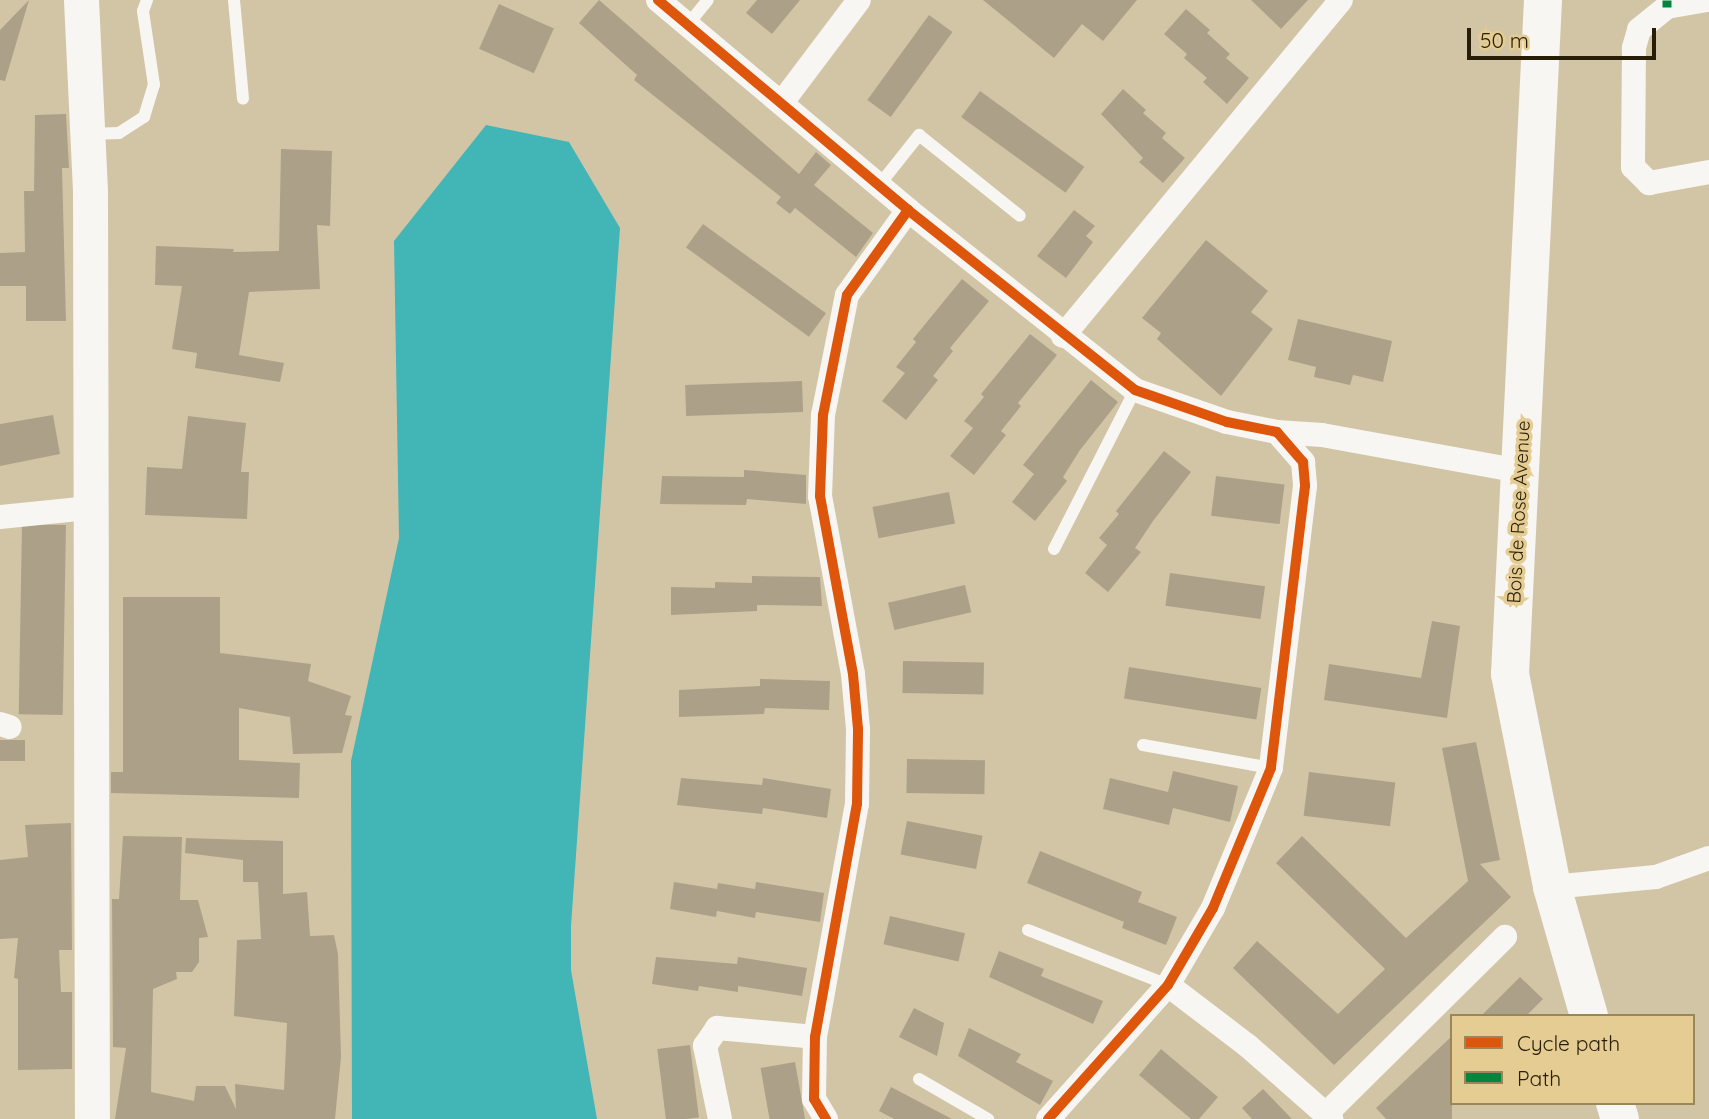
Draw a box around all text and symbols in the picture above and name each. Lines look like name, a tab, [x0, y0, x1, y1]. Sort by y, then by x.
scale bar	[1471, 14, 1660, 58]
text: 50 m	[1480, 27, 1529, 53]
street label: Bois de Rose Avenue	[1503, 420, 1535, 604]
legend	[1450, 1014, 1695, 1105]
text: Cycle path	[1517, 1030, 1620, 1056]
text: Path	[1517, 1065, 1561, 1091]

